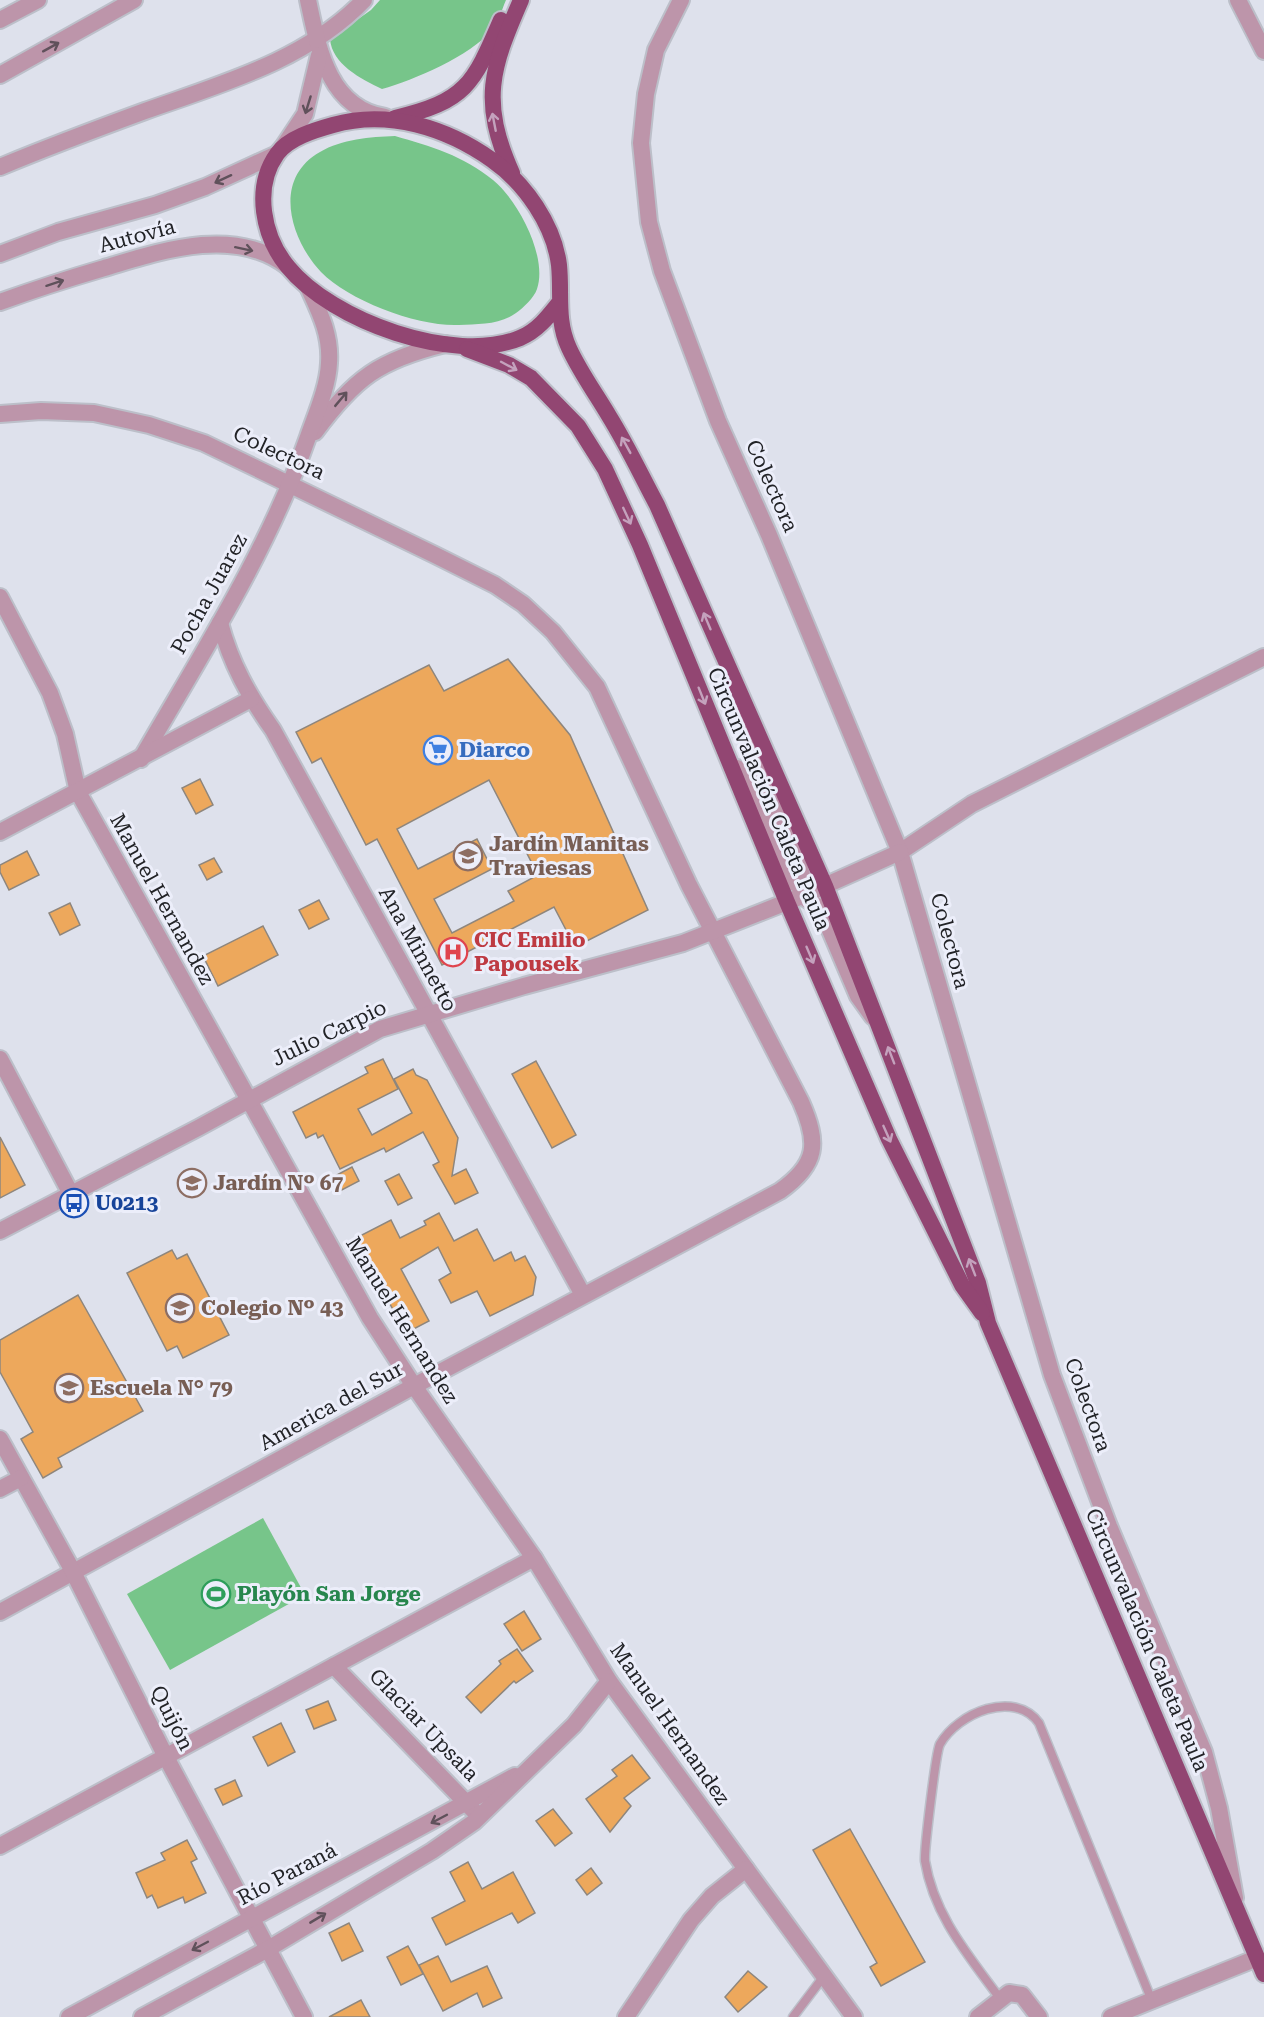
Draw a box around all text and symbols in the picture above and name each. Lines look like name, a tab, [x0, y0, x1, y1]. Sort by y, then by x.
one-way arrow	[42, 40, 59, 52]
one-way arrow	[302, 95, 313, 114]
one-way arrow	[488, 113, 499, 132]
one-way arrow	[215, 173, 233, 185]
street label: Autovía	[96, 214, 178, 258]
one-way arrow	[234, 244, 254, 255]
one-way arrow	[45, 277, 64, 288]
one-way arrow	[500, 361, 518, 372]
one-way arrow	[334, 392, 348, 407]
street label: Colectora	[229, 421, 329, 485]
one-way arrow	[619, 436, 631, 453]
street label: Colectora	[741, 436, 803, 536]
one-way arrow	[621, 507, 633, 525]
street label: Pocha Juarez	[166, 530, 252, 658]
one-way arrow	[701, 613, 712, 631]
street label: Circunvalación Caleta Paula	[703, 664, 836, 935]
one-way arrow	[697, 687, 708, 705]
supermarket icon: Diarco	[422, 734, 454, 766]
place label: Diarco	[459, 738, 530, 762]
street label: Manuel Hernandez	[105, 809, 219, 989]
place label: Jardín Manitas Traviesas	[489, 832, 649, 880]
school or university icon: Jardín Manitas Traviesas	[452, 840, 484, 872]
street label: Ana Minnetto	[374, 882, 462, 1016]
street label: Colectora	[926, 890, 974, 992]
place label: CIC Emilio Papousek	[474, 928, 585, 976]
hospital icon: CIC Emilio Papousek	[437, 936, 469, 968]
one-way arrow	[805, 946, 816, 964]
street label: Julio Carpio	[268, 995, 390, 1071]
one-way arrow	[885, 1047, 896, 1065]
one-way arrow	[882, 1125, 894, 1143]
school or university icon: Jardín Nº 67	[176, 1167, 208, 1199]
place label: Jardín Nº 67	[213, 1171, 344, 1195]
bus stop icon: U0213	[58, 1187, 90, 1219]
place label: U0213	[95, 1191, 158, 1215]
street label: Manuel Hernandez	[341, 1232, 463, 1408]
one-way arrow	[966, 1258, 977, 1277]
school or university icon: Colegio Nº 43	[164, 1292, 196, 1324]
place label: Colegio Nº 43	[201, 1296, 344, 1320]
street label: Colectora	[1060, 1355, 1116, 1456]
street label: America del Sur	[255, 1356, 407, 1455]
school or university icon: Escuela N° 79	[53, 1372, 85, 1404]
place label: Escuela N° 79	[90, 1376, 233, 1400]
street label: Circunvalación Caleta Paula	[1081, 1505, 1214, 1776]
sports icon: Playón San Jorge	[200, 1578, 232, 1610]
place label: Playón San Jorge	[237, 1582, 421, 1606]
street label: Manuel Hernandez	[605, 1639, 735, 1809]
street label: Glaciar Upsala	[364, 1664, 484, 1787]
street label: Quijón	[146, 1682, 199, 1755]
one-way arrow	[430, 1814, 448, 1825]
street label: Río Paraná	[233, 1838, 341, 1910]
one-way arrow	[309, 1912, 326, 1924]
one-way arrow	[192, 1940, 209, 1952]

